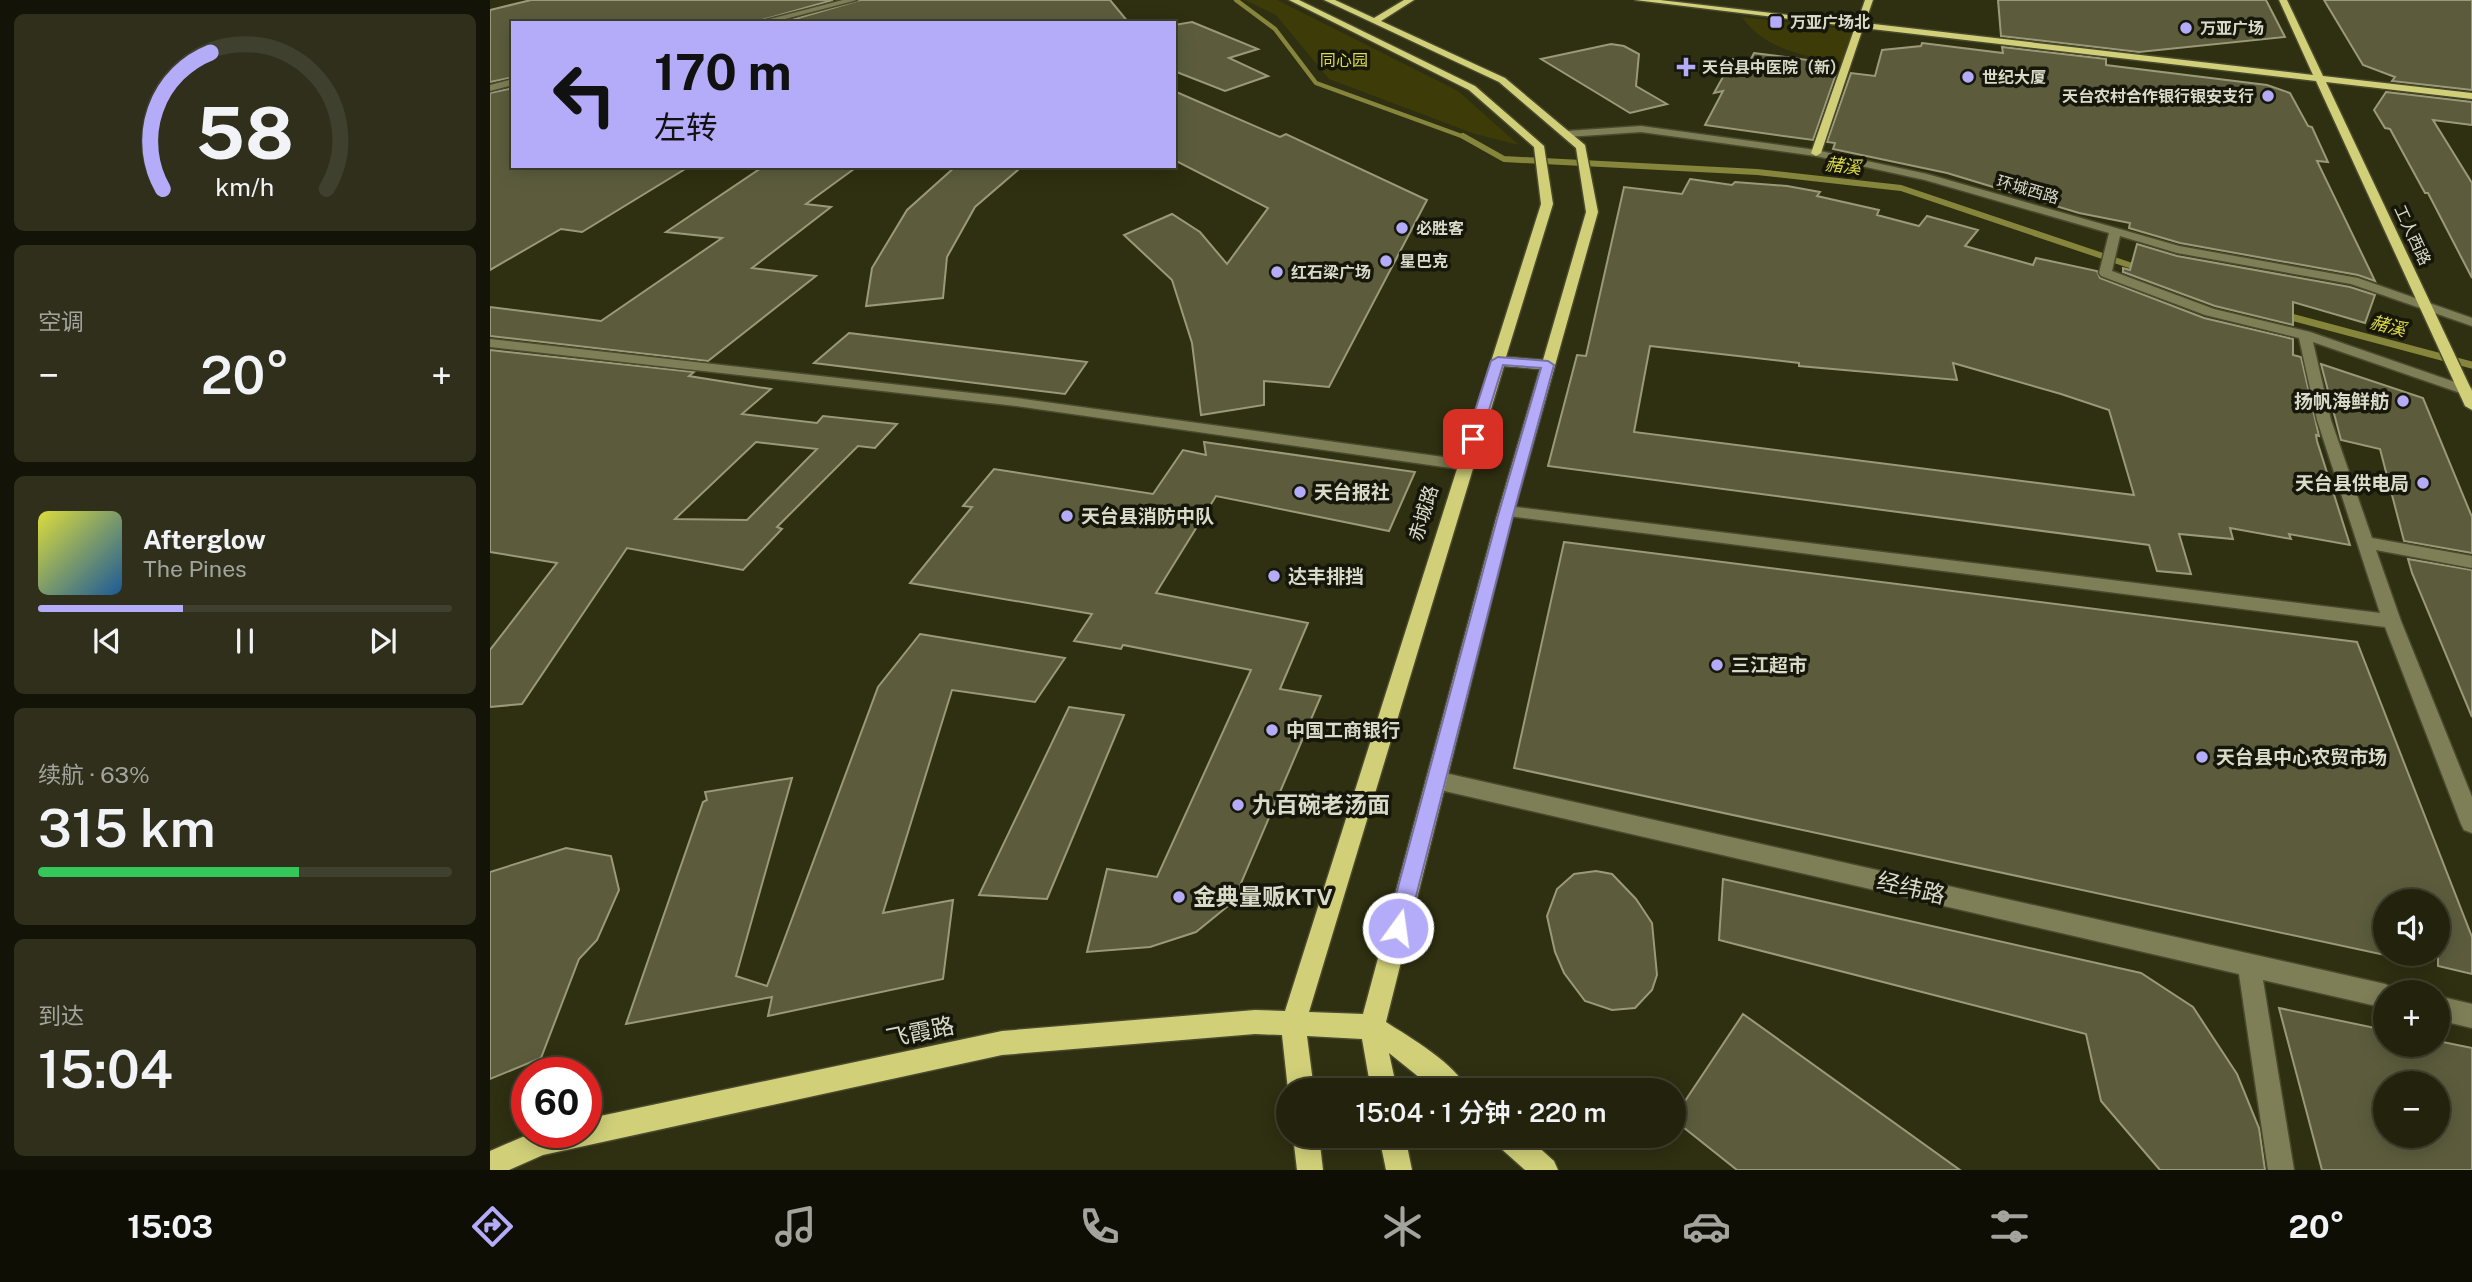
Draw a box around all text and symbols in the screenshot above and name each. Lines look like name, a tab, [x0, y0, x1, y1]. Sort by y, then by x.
place label: 万亚广场北	[1790, 13, 1870, 32]
marker: 万亚广场北	[1768, 14, 1784, 30]
place label: 万亚广场	[2200, 19, 2264, 38]
marker: 万亚广场	[2178, 20, 2194, 36]
text: 170 m	[654, 43, 792, 101]
icon: left	[539, 49, 630, 140]
park label: 同心园	[1320, 51, 1368, 70]
marker: 天台县中医院（新）	[1676, 57, 1696, 77]
place label: 天台县中医院（新）	[1702, 58, 1846, 77]
place label: 世纪大厦	[1982, 68, 2046, 87]
marker: 世纪大厦	[1960, 69, 1976, 85]
place label: 天台农村合作银行银安支行	[2062, 87, 2254, 106]
marker: 天台农村合作银行银安支行	[2260, 88, 2276, 104]
text: 58	[196, 90, 294, 175]
text: 左转	[654, 109, 718, 146]
water label: 赭溪	[1824, 153, 1864, 178]
text: km/h	[216, 171, 274, 201]
street label: 环城西路	[1994, 172, 2061, 207]
street label: 工人西路	[2390, 202, 2435, 268]
place label: 必胜客	[1416, 219, 1464, 238]
marker: 必胜客	[1394, 220, 1410, 236]
place label: 星巴克	[1400, 252, 1448, 271]
marker: 星巴克	[1378, 253, 1394, 269]
place label: 红石梁广场	[1291, 263, 1371, 282]
marker: 红石梁广场	[1269, 264, 1285, 280]
text: 空调	[38, 308, 84, 335]
water label: 赭溪	[2368, 311, 2410, 341]
text: 20°	[200, 345, 290, 406]
text: −	[38, 353, 59, 398]
text: +	[431, 353, 452, 398]
place label: 扬帆海鲜舫	[2294, 390, 2389, 412]
marker: 扬帆海鲜舫	[2395, 393, 2411, 409]
pin	[1443, 409, 1503, 469]
icon: arrive	[1454, 420, 1492, 458]
place label: 天台县供电局	[2295, 472, 2409, 494]
marker: 天台县供电局	[2415, 475, 2431, 491]
place label: 天台报社	[1314, 481, 1390, 503]
street label: 赤城路	[1404, 483, 1442, 543]
marker: 天台报社	[1292, 484, 1308, 500]
place label: 天台县消防中队	[1081, 505, 1214, 527]
marker: 天台县消防中队	[1059, 508, 1075, 524]
text: Afterglow	[143, 524, 266, 555]
text: The Pines	[143, 555, 247, 582]
place label: 达丰排挡	[1288, 565, 1364, 587]
marker: 达丰排挡	[1266, 568, 1282, 584]
icon: previous	[88, 622, 126, 660]
icon: pause	[226, 622, 264, 660]
icon: next	[364, 622, 402, 660]
place label: 三江超市	[1731, 654, 1807, 676]
marker: 三江超市	[1709, 657, 1725, 673]
place label: 中国工商银行	[1286, 719, 1400, 741]
marker: 中国工商银行	[1264, 722, 1280, 738]
place label: 天台县中心农贸市场	[2216, 746, 2387, 768]
marker: 天台县中心农贸市场	[2194, 749, 2210, 765]
text: 续航 · 63%	[38, 761, 150, 788]
place label: 九百碗老汤面	[1252, 791, 1390, 818]
marker: 九百碗老汤面	[1230, 797, 1246, 813]
text: 315 km	[38, 798, 215, 859]
street label: 经纬路	[1874, 867, 1948, 908]
place label: 金典量贩KTV	[1193, 883, 1333, 910]
marker: 金典量贩KTV	[1171, 889, 1187, 905]
map controls	[2373, 889, 2450, 1148]
button: sound	[2373, 889, 2450, 966]
position arrow	[1361, 891, 1435, 965]
button: +	[2373, 980, 2450, 1057]
text: 到达	[38, 1002, 84, 1029]
street label: 飞霞路	[883, 1011, 956, 1052]
text: 15:04	[38, 1039, 173, 1100]
speed limit sign: 60	[511, 1057, 602, 1148]
button: −	[2373, 1071, 2450, 1148]
text: 15:04 · 1 分钟 · 220 m	[1356, 1097, 1606, 1128]
icon: directions	[468, 1202, 517, 1251]
icon: music	[771, 1202, 820, 1251]
icon: phone	[1075, 1202, 1124, 1251]
icon: climate	[1378, 1202, 1427, 1251]
icon: car	[1682, 1202, 1731, 1251]
icon: filters	[1985, 1202, 2034, 1251]
text: 15:03	[127, 1208, 213, 1245]
text: 20°	[2289, 1208, 2345, 1245]

